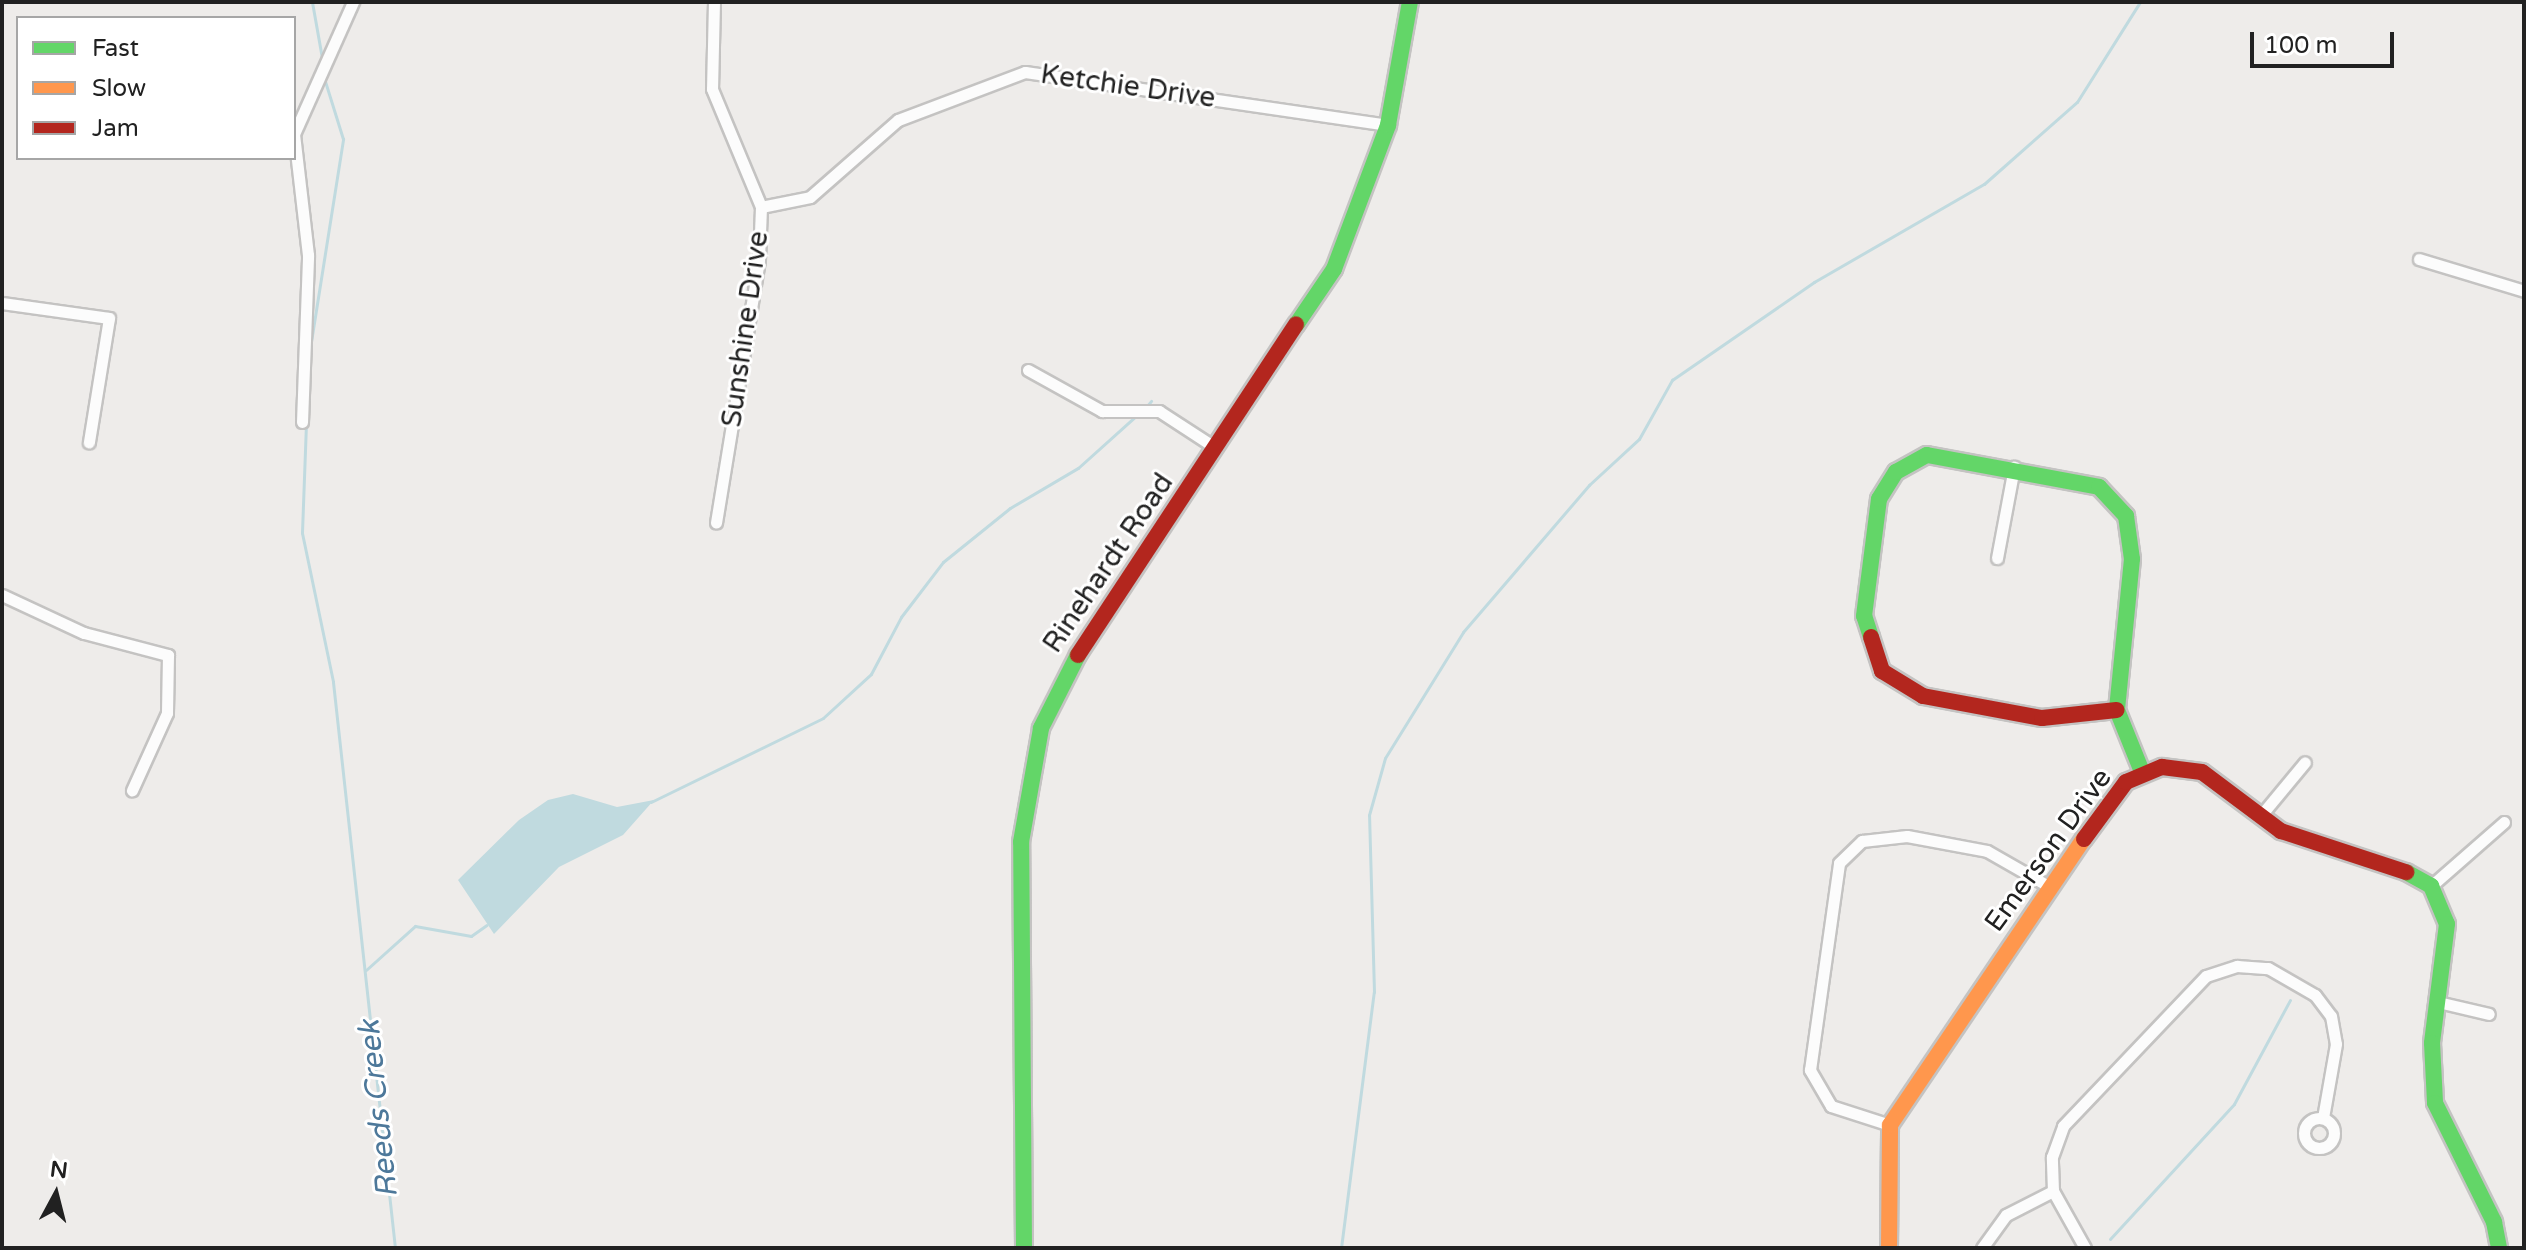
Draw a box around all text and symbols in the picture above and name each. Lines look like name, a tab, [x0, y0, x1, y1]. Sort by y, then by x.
legend	[16, 16, 296, 160]
scale bar	[2254, 16, 2398, 66]
text: 100 m	[2264, 31, 2338, 60]
text: Fast	[92, 34, 139, 63]
street label: Ketchie Drive	[1038, 57, 1218, 115]
text: Slow	[92, 74, 146, 103]
text: Jam	[92, 114, 139, 143]
street label: Sunshine Drive	[715, 229, 775, 429]
street label: Rinehardt Road	[1036, 467, 1180, 659]
street label: Emerson Drive	[1977, 762, 2119, 938]
water label: Reeds Creek	[352, 1018, 406, 1200]
north arrow	[16, 1154, 96, 1234]
text: N	[49, 1156, 69, 1184]

